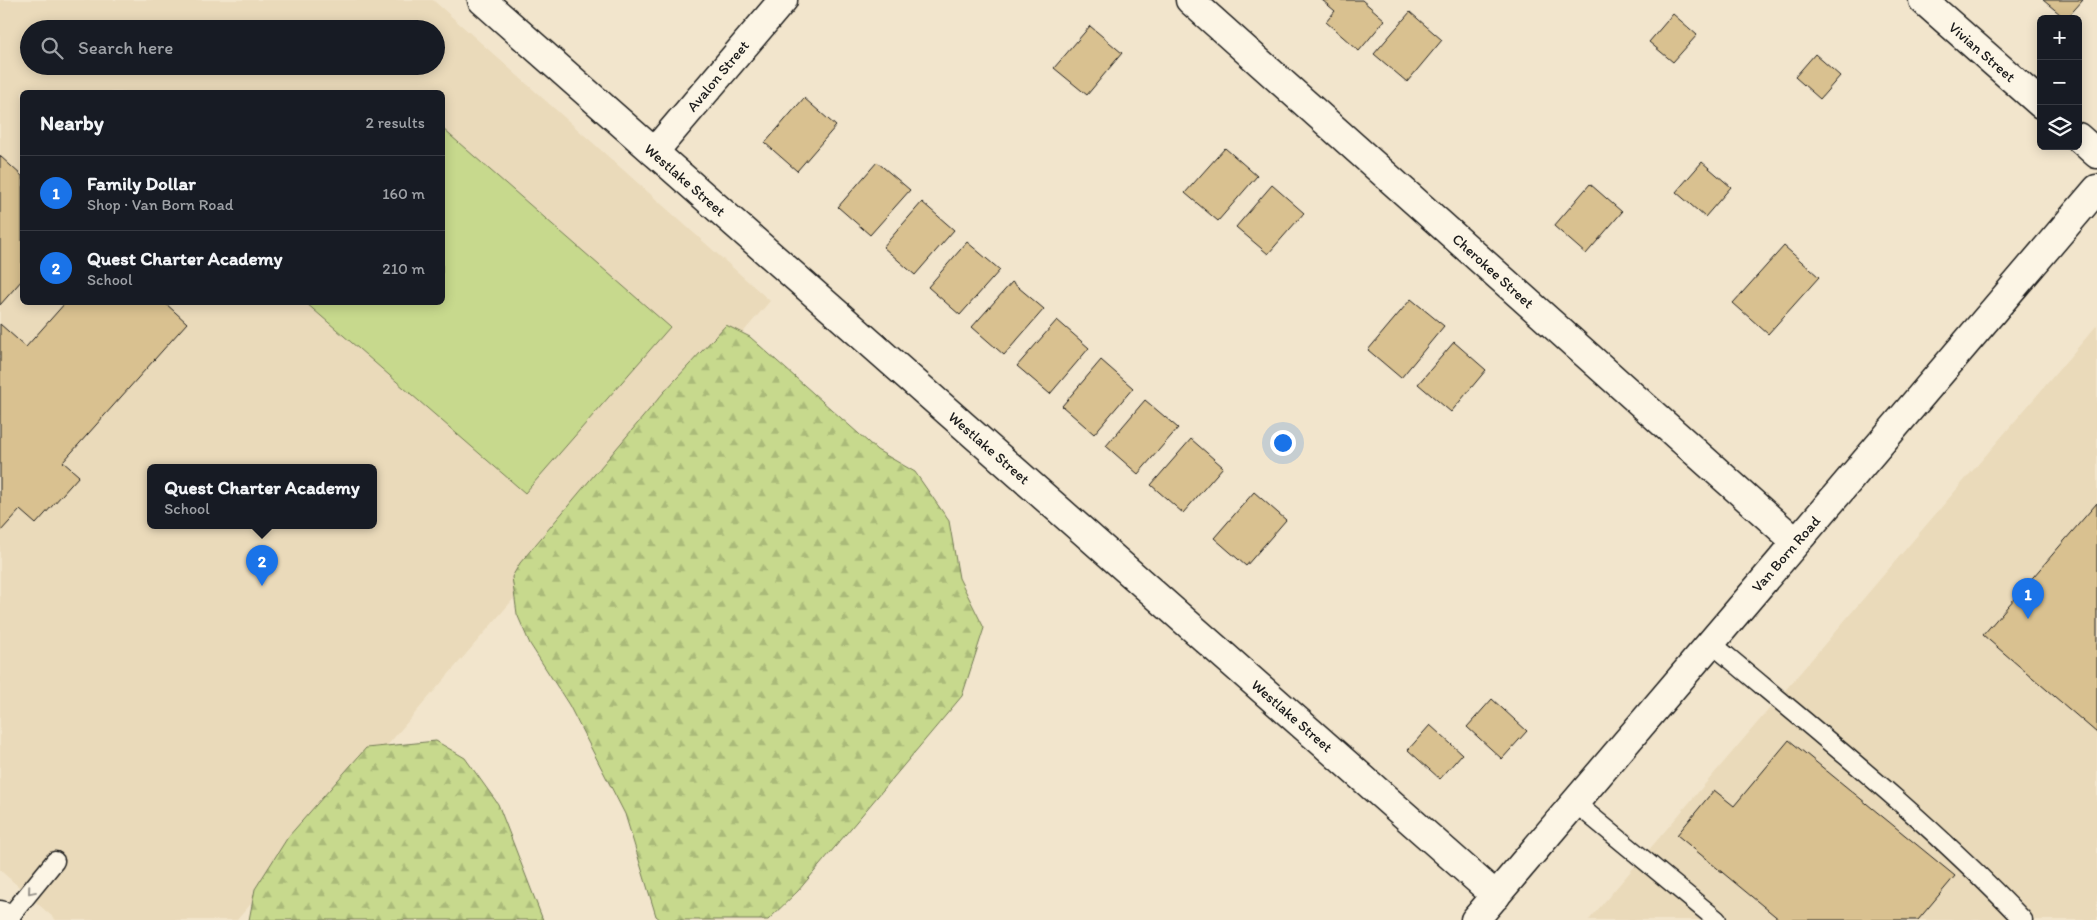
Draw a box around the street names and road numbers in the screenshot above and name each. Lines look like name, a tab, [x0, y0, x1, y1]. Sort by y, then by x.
street label: Vivian Street	[1945, 18, 2019, 86]
street label: Avalon Street	[683, 36, 753, 115]
street label: Westlake Street	[641, 140, 730, 220]
street label: Cherokee Street	[1449, 230, 1538, 313]
street label: Westlake Street	[945, 408, 1034, 488]
street label: Van Born Road	[1748, 512, 1825, 596]
street label: Westlake Street	[1248, 676, 1337, 756]

